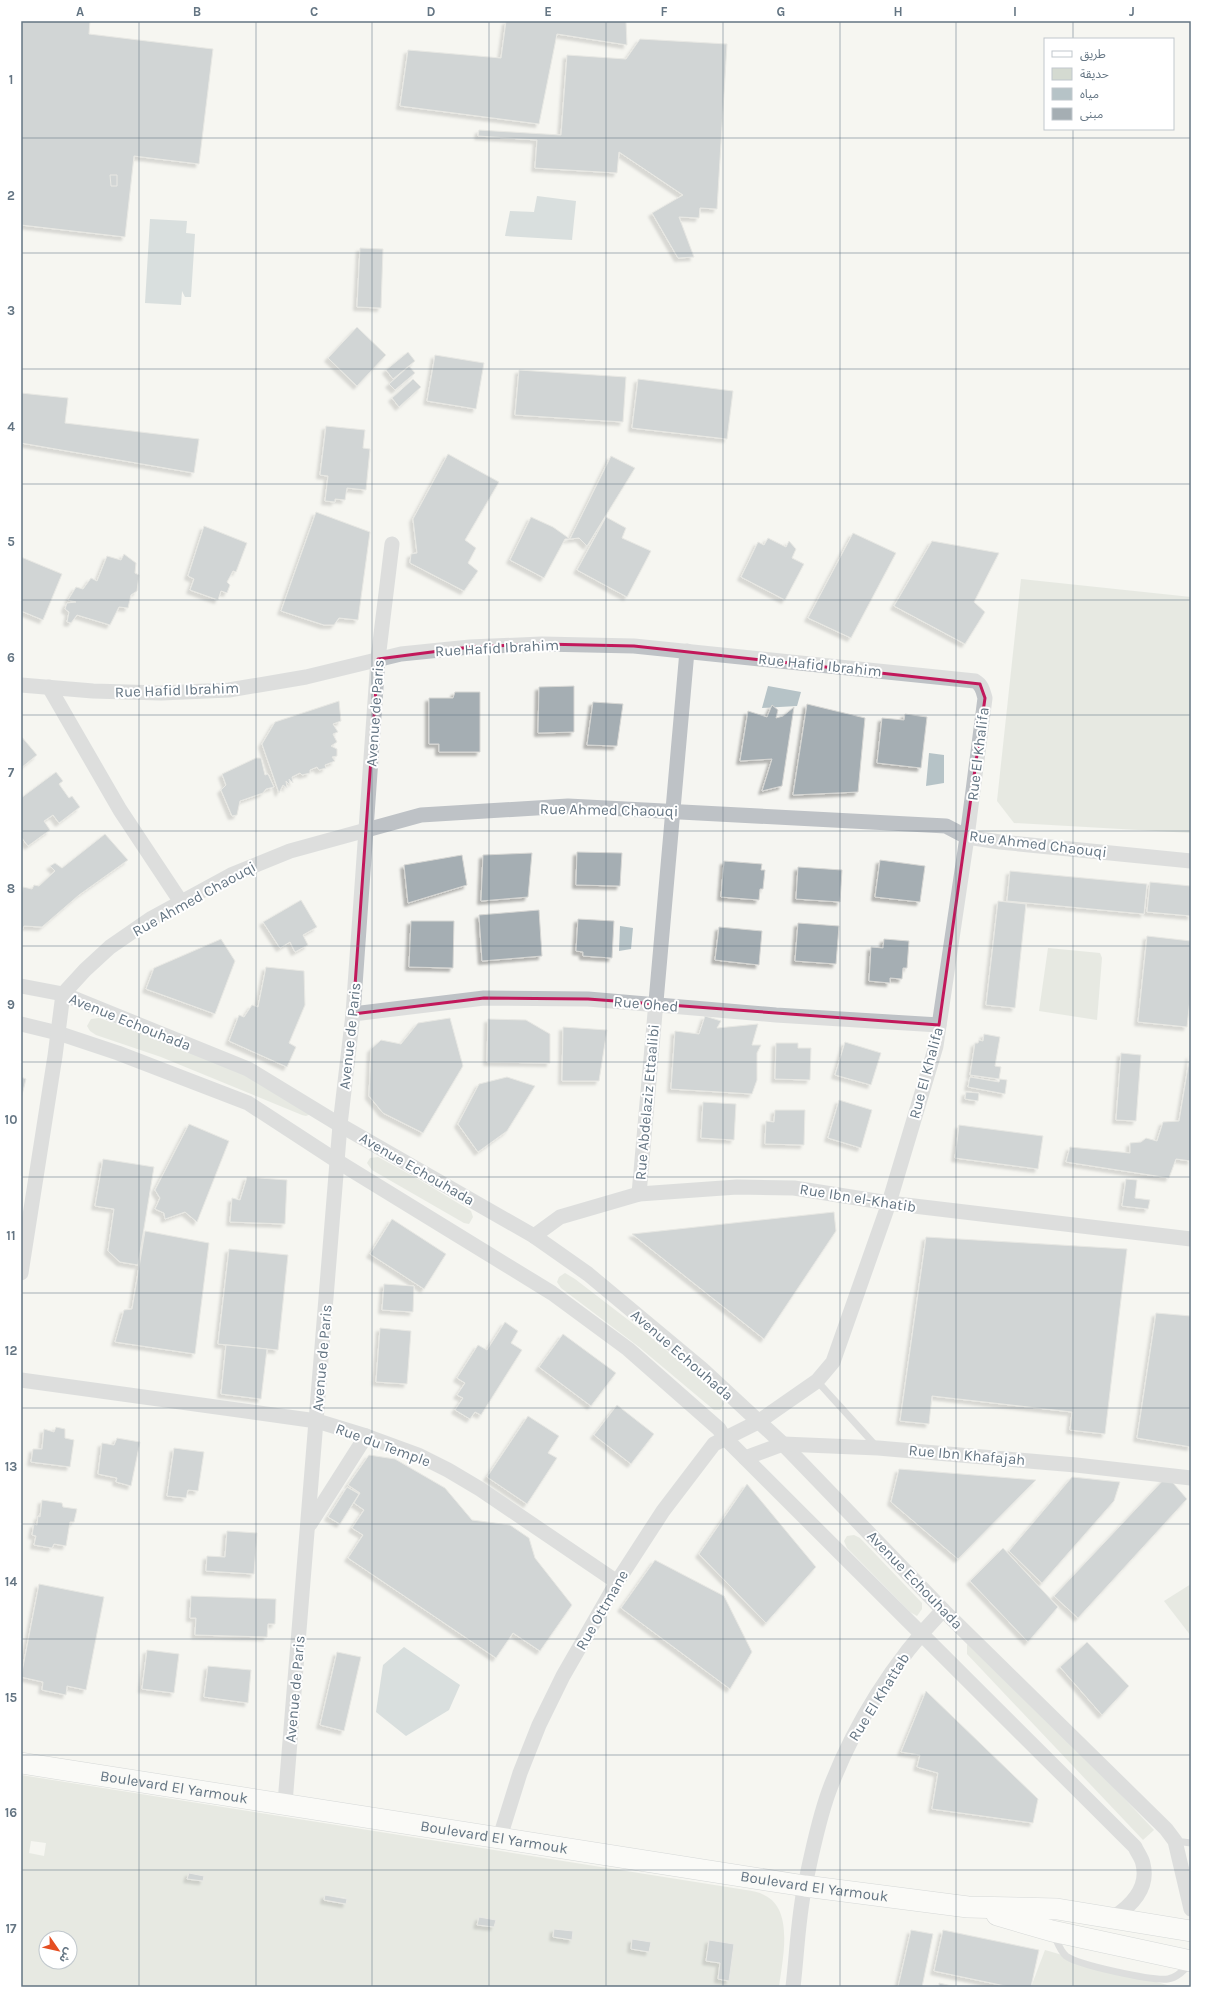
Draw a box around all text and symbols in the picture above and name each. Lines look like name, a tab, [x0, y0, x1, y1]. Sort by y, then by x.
text: A	[76, 4, 84, 19]
text: B	[193, 4, 201, 19]
text: C	[310, 4, 318, 19]
text: D	[427, 4, 436, 19]
text: E	[544, 4, 552, 19]
text: F	[660, 4, 668, 19]
text: G	[777, 4, 785, 19]
text: H	[893, 4, 903, 19]
text: I	[1013, 4, 1017, 19]
text: J	[1129, 4, 1135, 19]
legend	[1044, 38, 1174, 130]
text: طريق	[1080, 47, 1106, 62]
text: حديقة	[1080, 67, 1109, 81]
text: 1	[9, 72, 13, 87]
text: مياه	[1080, 87, 1099, 101]
text: مبنى	[1080, 107, 1103, 121]
text: 2	[7, 188, 15, 203]
text: 3	[7, 303, 15, 318]
text: 4	[7, 419, 15, 434]
text: 5	[7, 534, 15, 549]
street label: Rue Hafid Ibrahim	[435, 636, 559, 660]
text: 6	[7, 650, 15, 665]
street label: Rue Hafid Ibrahim	[757, 650, 883, 680]
street label: Avenue de Paris	[362, 659, 388, 767]
street label: Rue Hafid Ibrahim	[115, 679, 239, 701]
street label: Rue El Khalifa	[963, 706, 993, 802]
text: 7	[8, 765, 15, 780]
street label: Rue Ahmed Chaouqi	[540, 800, 678, 820]
street label: Rue Ahmed Chaouqi	[968, 827, 1108, 861]
street label: Rue Ahmed Chaouqi	[129, 858, 259, 940]
text: 8	[7, 881, 15, 896]
street label: Avenue de Paris	[335, 982, 365, 1090]
street label: Avenue Echouhada	[66, 989, 194, 1055]
street label: Rue Ohed	[613, 992, 679, 1016]
text: 9	[7, 997, 15, 1012]
street label: Rue Abdelaziz Ettaalibi	[631, 1023, 663, 1181]
street label: Rue El Khalifa	[905, 1025, 947, 1121]
text: 10	[5, 1112, 17, 1127]
street label: Avenue Echouhada	[356, 1129, 478, 1209]
street label: Rue Ibn el-Khatib	[798, 1180, 918, 1216]
text: 11	[6, 1228, 16, 1243]
street label: Avenue de Paris	[308, 1304, 336, 1412]
street label: Avenue Echouhada	[627, 1306, 737, 1404]
text: 12	[5, 1343, 17, 1358]
street label: Rue du Temple	[333, 1419, 433, 1471]
street label: Rue Ibn Khafajah	[908, 1441, 1026, 1469]
text: 13	[5, 1459, 17, 1474]
street label: Avenue Echouhada	[863, 1527, 967, 1633]
street label: Rue Ottmane	[572, 1567, 632, 1653]
text: 14	[5, 1574, 17, 1589]
street label: Avenue de Paris	[281, 1635, 309, 1743]
street label: Rue El Khattab	[845, 1650, 913, 1744]
text: 15	[5, 1690, 18, 1705]
street label: Boulevard El Yarmouk	[99, 1767, 249, 1807]
text: 16	[5, 1805, 17, 1820]
street label: Boulevard El Yarmouk	[419, 1817, 569, 1858]
street label: Boulevard El Yarmouk	[739, 1867, 889, 1906]
text: 17	[5, 1921, 17, 1936]
north arrow	[38, 1930, 78, 1970]
text: ش	[56, 1945, 75, 1965]

